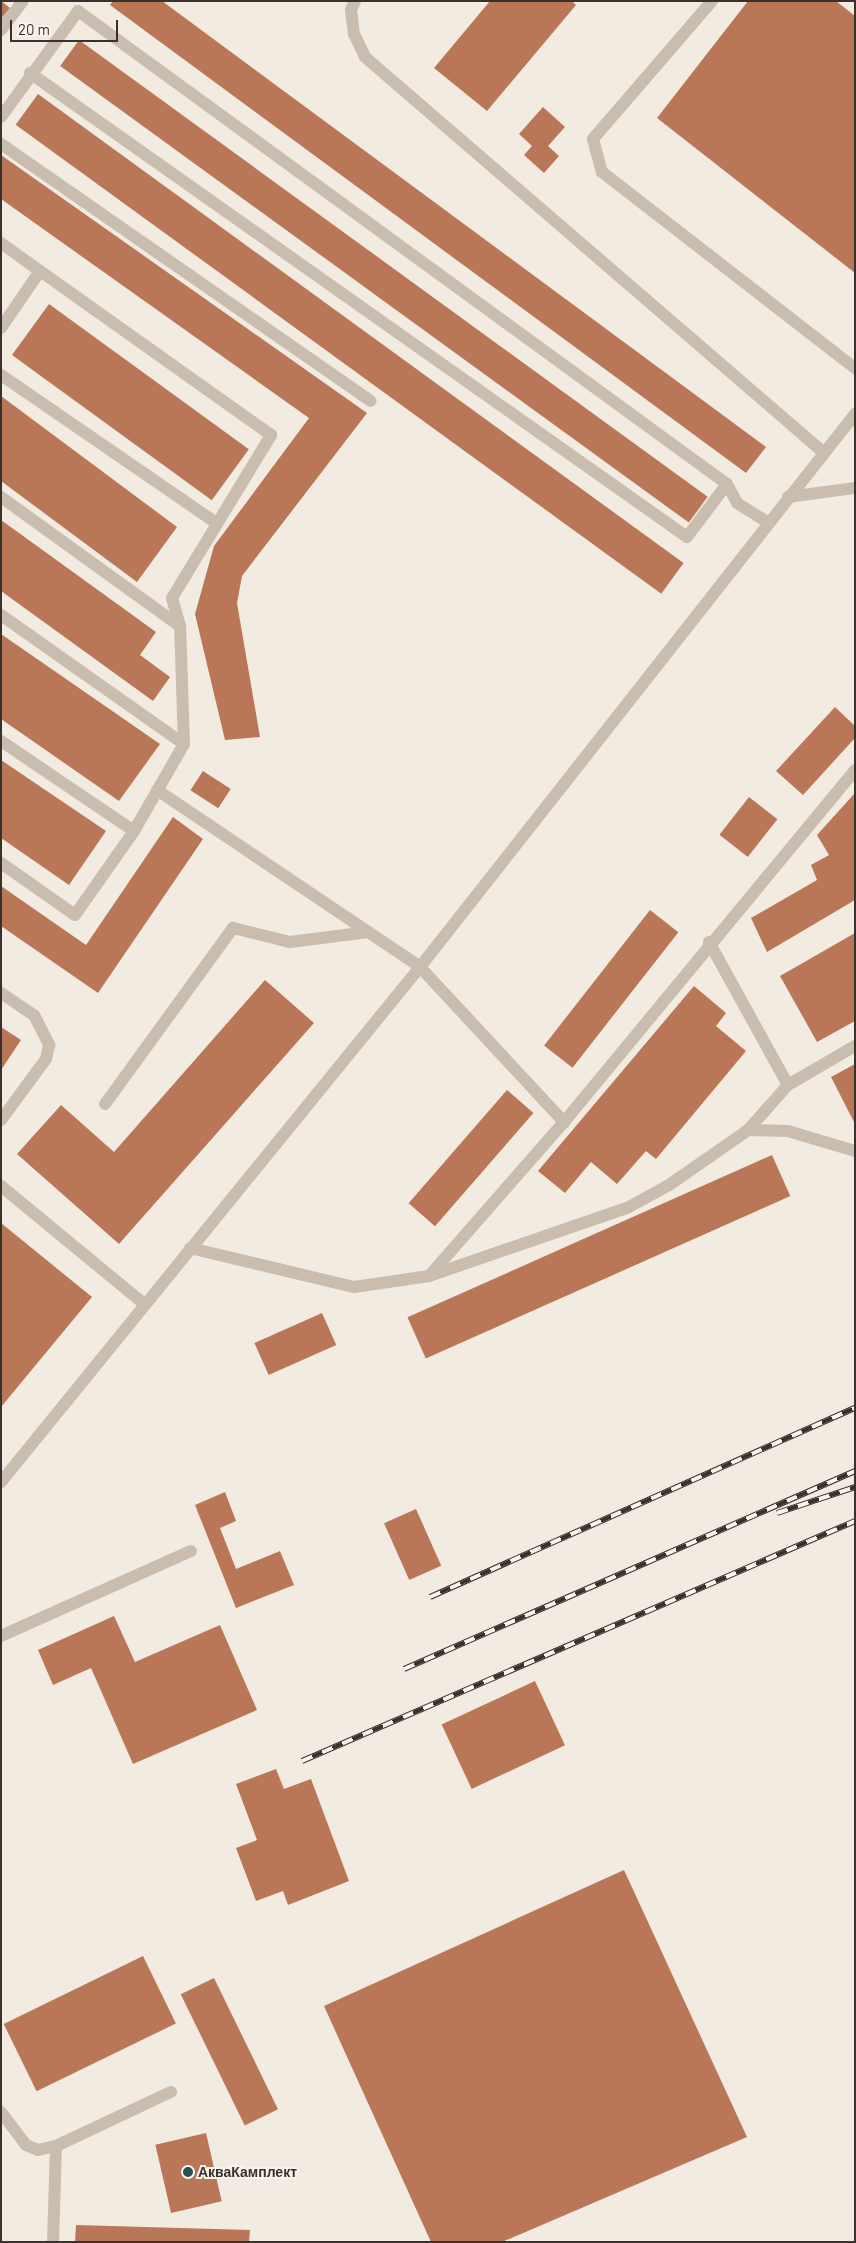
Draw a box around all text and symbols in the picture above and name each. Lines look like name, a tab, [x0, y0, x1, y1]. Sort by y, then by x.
scale bar	[12, 10, 120, 42]
text: 20 m	[18, 20, 50, 38]
place label: АкваКамплект	[198, 2164, 297, 2180]
marker: АкваКамплект	[182, 2166, 194, 2178]

